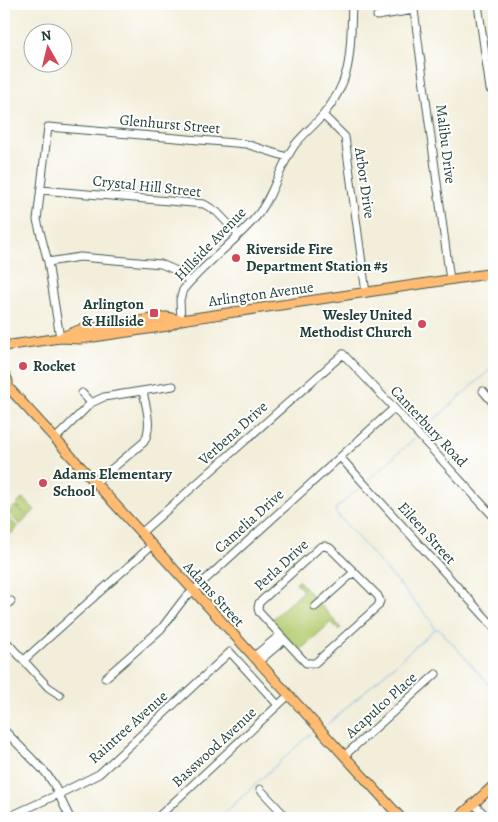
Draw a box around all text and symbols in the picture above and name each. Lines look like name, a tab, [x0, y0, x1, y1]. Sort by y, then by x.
north arrow	[22, 22, 72, 72]
text: N	[40, 26, 53, 46]
street label: Malibu Drive	[431, 103, 461, 185]
street label: Glenhurst Street	[119, 110, 221, 138]
street label: Arbor Drive	[350, 145, 380, 220]
street label: Crystal Hill Street	[92, 170, 202, 202]
street label: Hillside Avenue	[170, 203, 251, 285]
place label: Riverside Fire Department Station #5	[246, 239, 388, 276]
marker: Riverside Fire Department Station #5	[230, 252, 242, 264]
street label: Arlington Avenue	[206, 277, 315, 311]
place label: Arlington & Hillside	[82, 294, 145, 331]
place label: Wesley United Methodist Church	[299, 305, 413, 342]
marker: Arlington & Hillside	[148, 307, 160, 319]
marker: Wesley United Methodist Church	[416, 318, 428, 330]
place label: Rocket	[33, 356, 76, 376]
marker: Rocket	[17, 360, 29, 372]
street label: Canterbury Road	[386, 381, 473, 472]
street label: Verbena Drive	[193, 396, 272, 470]
place label: Adams Elementary School	[52, 464, 173, 501]
marker: Adams Elementary School	[37, 477, 49, 489]
street label: Camelia Drive	[210, 484, 288, 558]
street label: Eileen Street	[394, 497, 460, 569]
street label: Perla Drive	[250, 535, 313, 595]
street label: Adams Street	[178, 556, 249, 631]
street label: Acapulco Place	[340, 667, 421, 743]
street label: Raintree Avenue	[84, 686, 172, 768]
street label: Basswood Avenue	[167, 702, 261, 791]

